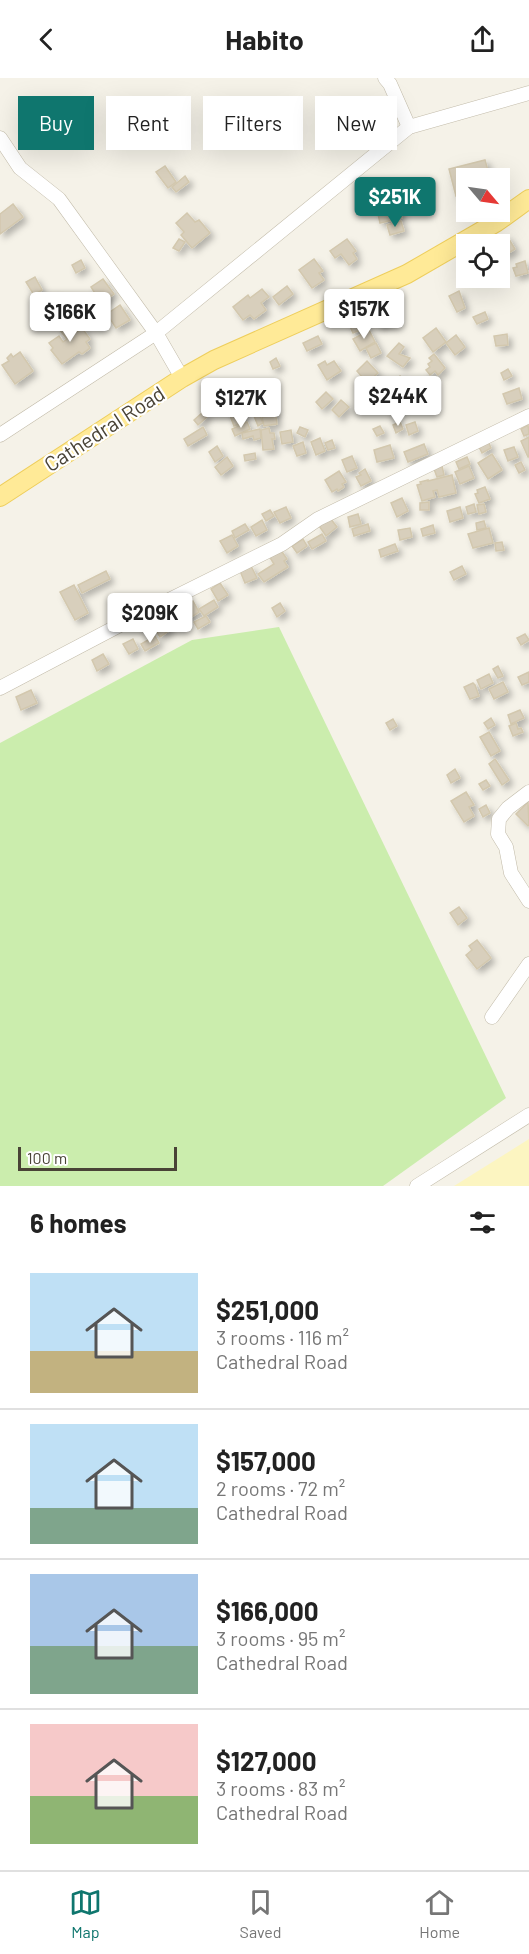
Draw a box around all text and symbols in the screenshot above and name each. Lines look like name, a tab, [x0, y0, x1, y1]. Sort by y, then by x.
icon: back	[30, 23, 63, 56]
text: Habito	[225, 23, 304, 55]
icon: share	[466, 23, 499, 56]
chip: Buy	[18, 96, 94, 150]
chip: Rent	[106, 96, 191, 150]
chip: Filters	[203, 96, 303, 150]
chip: New	[315, 96, 397, 150]
north arrow	[456, 168, 510, 222]
map controls	[456, 168, 510, 288]
pin: $251K	[353, 177, 437, 228]
text: $251K	[369, 184, 421, 208]
button: locate	[456, 234, 510, 288]
pin: $157K	[322, 289, 406, 340]
pin: $166K	[28, 292, 112, 343]
text: $157K	[338, 296, 390, 320]
text: $166K	[44, 299, 96, 323]
pin: $244K	[356, 376, 440, 427]
pin: $127K	[199, 378, 283, 429]
street label: Cathedral Road	[39, 380, 169, 476]
text: $244K	[368, 383, 428, 407]
text: $127K	[215, 385, 267, 409]
pin: $209K	[108, 593, 192, 644]
text: $209K	[121, 600, 179, 624]
scale bar	[18, 1144, 177, 1172]
text: 100 m	[27, 1148, 67, 1167]
icon: filters	[466, 1206, 499, 1239]
text: 6 homes	[30, 1207, 127, 1238]
text: $251,000	[216, 1294, 319, 1325]
icon: home	[78, 1297, 150, 1369]
text: 3 rooms · 116 m²	[216, 1325, 349, 1349]
text: Cathedral Road	[216, 1349, 348, 1373]
text: $157,000	[216, 1445, 316, 1476]
icon: home	[78, 1448, 150, 1520]
text: 2 rooms · 72 m²	[216, 1476, 345, 1500]
text: Cathedral Road	[216, 1500, 348, 1524]
text: $166,000	[216, 1595, 319, 1626]
icon: home	[78, 1598, 150, 1670]
text: 3 rooms · 95 m²	[216, 1626, 345, 1650]
text: Cathedral Road	[216, 1650, 348, 1674]
text: $127,000	[216, 1745, 317, 1776]
icon: home	[78, 1748, 150, 1820]
text: 3 rooms · 83 m²	[216, 1776, 345, 1800]
text: Cathedral Road	[216, 1800, 348, 1824]
tab: Map	[69, 1886, 102, 1941]
tab: Saved	[240, 1886, 282, 1941]
tab: Home	[419, 1886, 460, 1941]

